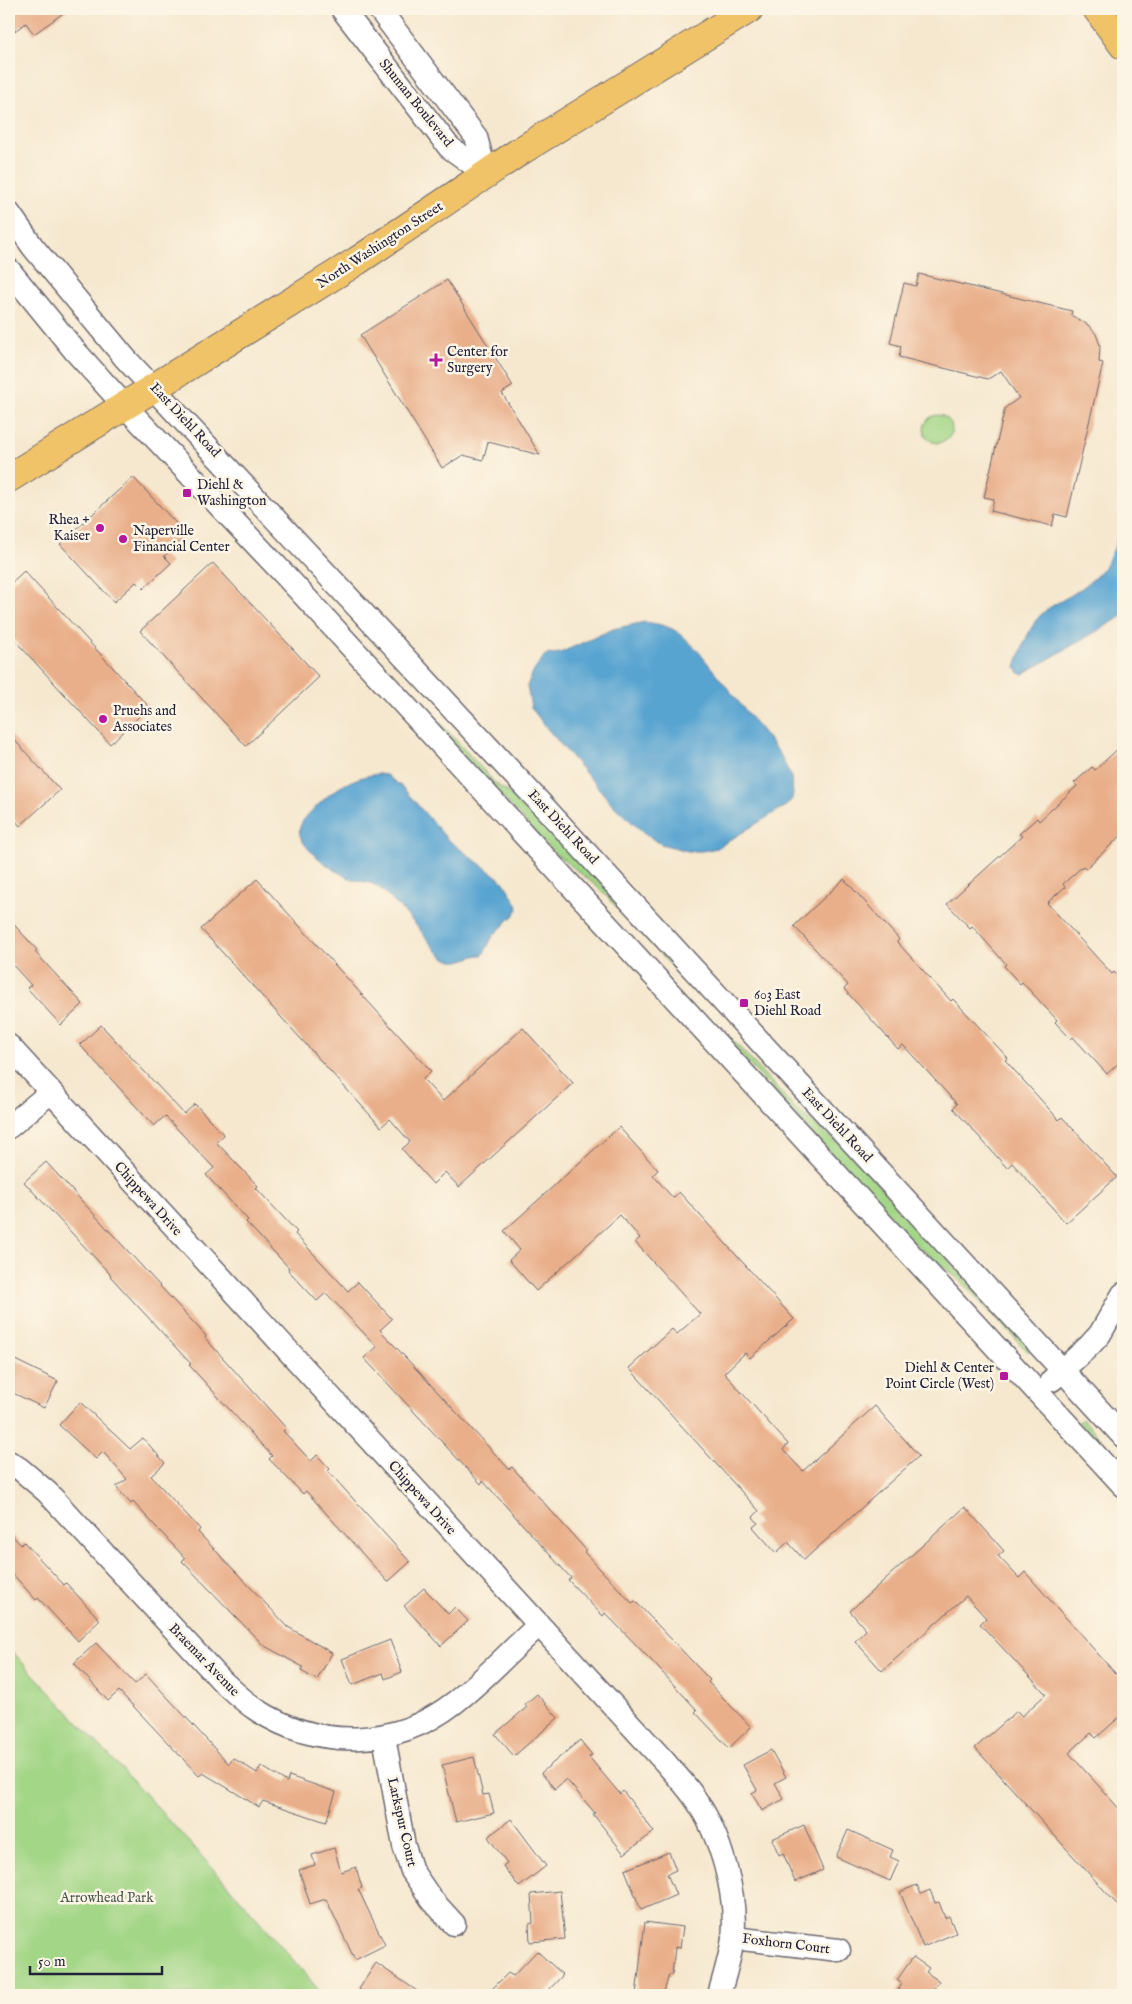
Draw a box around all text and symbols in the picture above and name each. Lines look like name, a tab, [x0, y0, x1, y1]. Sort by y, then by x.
street label: Shuman Boulevard	[375, 55, 457, 151]
street label: North Washington Street	[313, 197, 447, 293]
place label: Center for Surgery	[447, 343, 508, 377]
marker: Center for Surgery	[429, 353, 443, 367]
street label: East Diehl Road	[146, 379, 225, 462]
place label: Diehl & Washington	[197, 476, 267, 510]
marker: Diehl & Washington	[181, 487, 193, 499]
place label: Rhea + Kaiser	[49, 511, 90, 545]
marker: Rhea + Kaiser	[94, 522, 106, 534]
place label: Naperville Financial Center	[133, 522, 230, 556]
marker: Naperville Financial Center	[117, 533, 129, 545]
place label: Pruehs and Associates	[112, 702, 177, 736]
marker: Pruehs and Associates	[97, 713, 109, 725]
street label: East Diehl Road	[524, 786, 603, 869]
place label: 603 East Diehl Road	[754, 986, 822, 1020]
marker: 603 East Diehl Road	[738, 997, 750, 1009]
street label: East Diehl Road	[798, 1084, 877, 1167]
street label: Chippewa Drive	[110, 1158, 186, 1240]
place label: Diehl & Center Point Circle (West)	[885, 1359, 994, 1393]
marker: Diehl & Center Point Circle (West)	[998, 1370, 1010, 1382]
street label: Chippewa Drive	[384, 1457, 460, 1539]
street label: Braemar Avenue	[165, 1620, 244, 1701]
street label: Larkspur Court	[383, 1776, 421, 1869]
park label: Arrowhead Park	[59, 1889, 154, 1907]
street label: Foxhorn Court	[741, 1930, 831, 1958]
scale bar	[30, 1944, 162, 1976]
text: 50 m	[38, 1952, 66, 1971]

